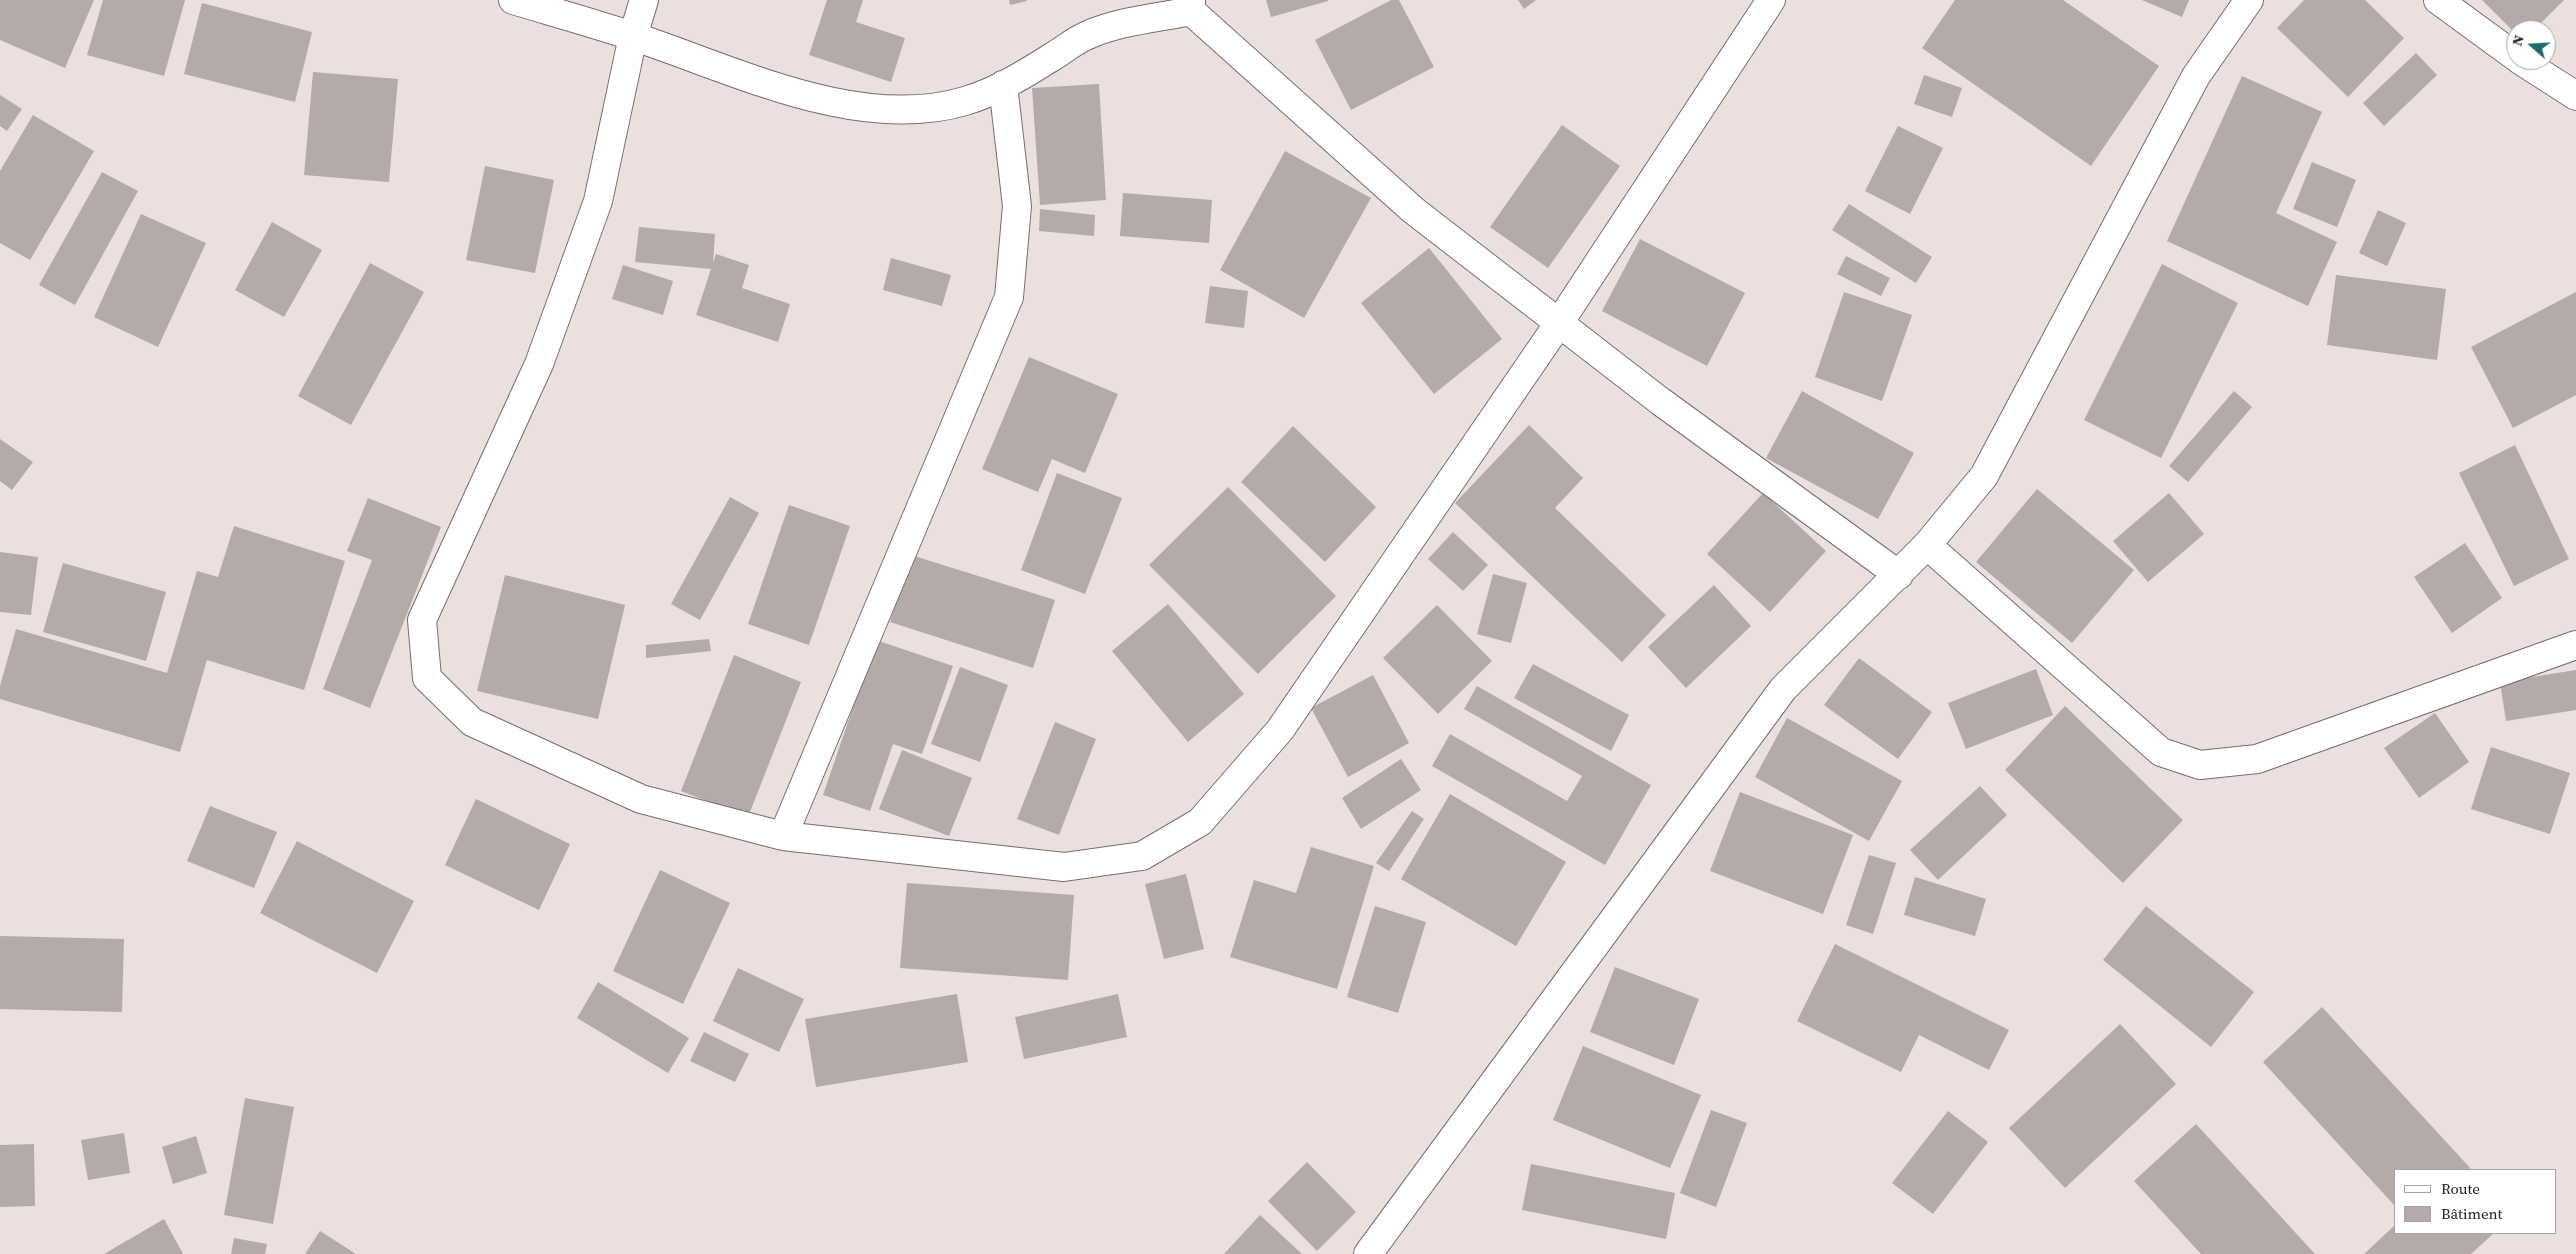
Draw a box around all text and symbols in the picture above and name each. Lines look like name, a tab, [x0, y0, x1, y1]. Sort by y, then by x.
north arrow	[2506, 20, 2556, 70]
text: N	[2507, 32, 2529, 49]
legend	[2394, 1169, 2556, 1234]
text: Route	[2441, 1178, 2480, 1199]
text: Bâtiment	[2441, 1203, 2502, 1224]

